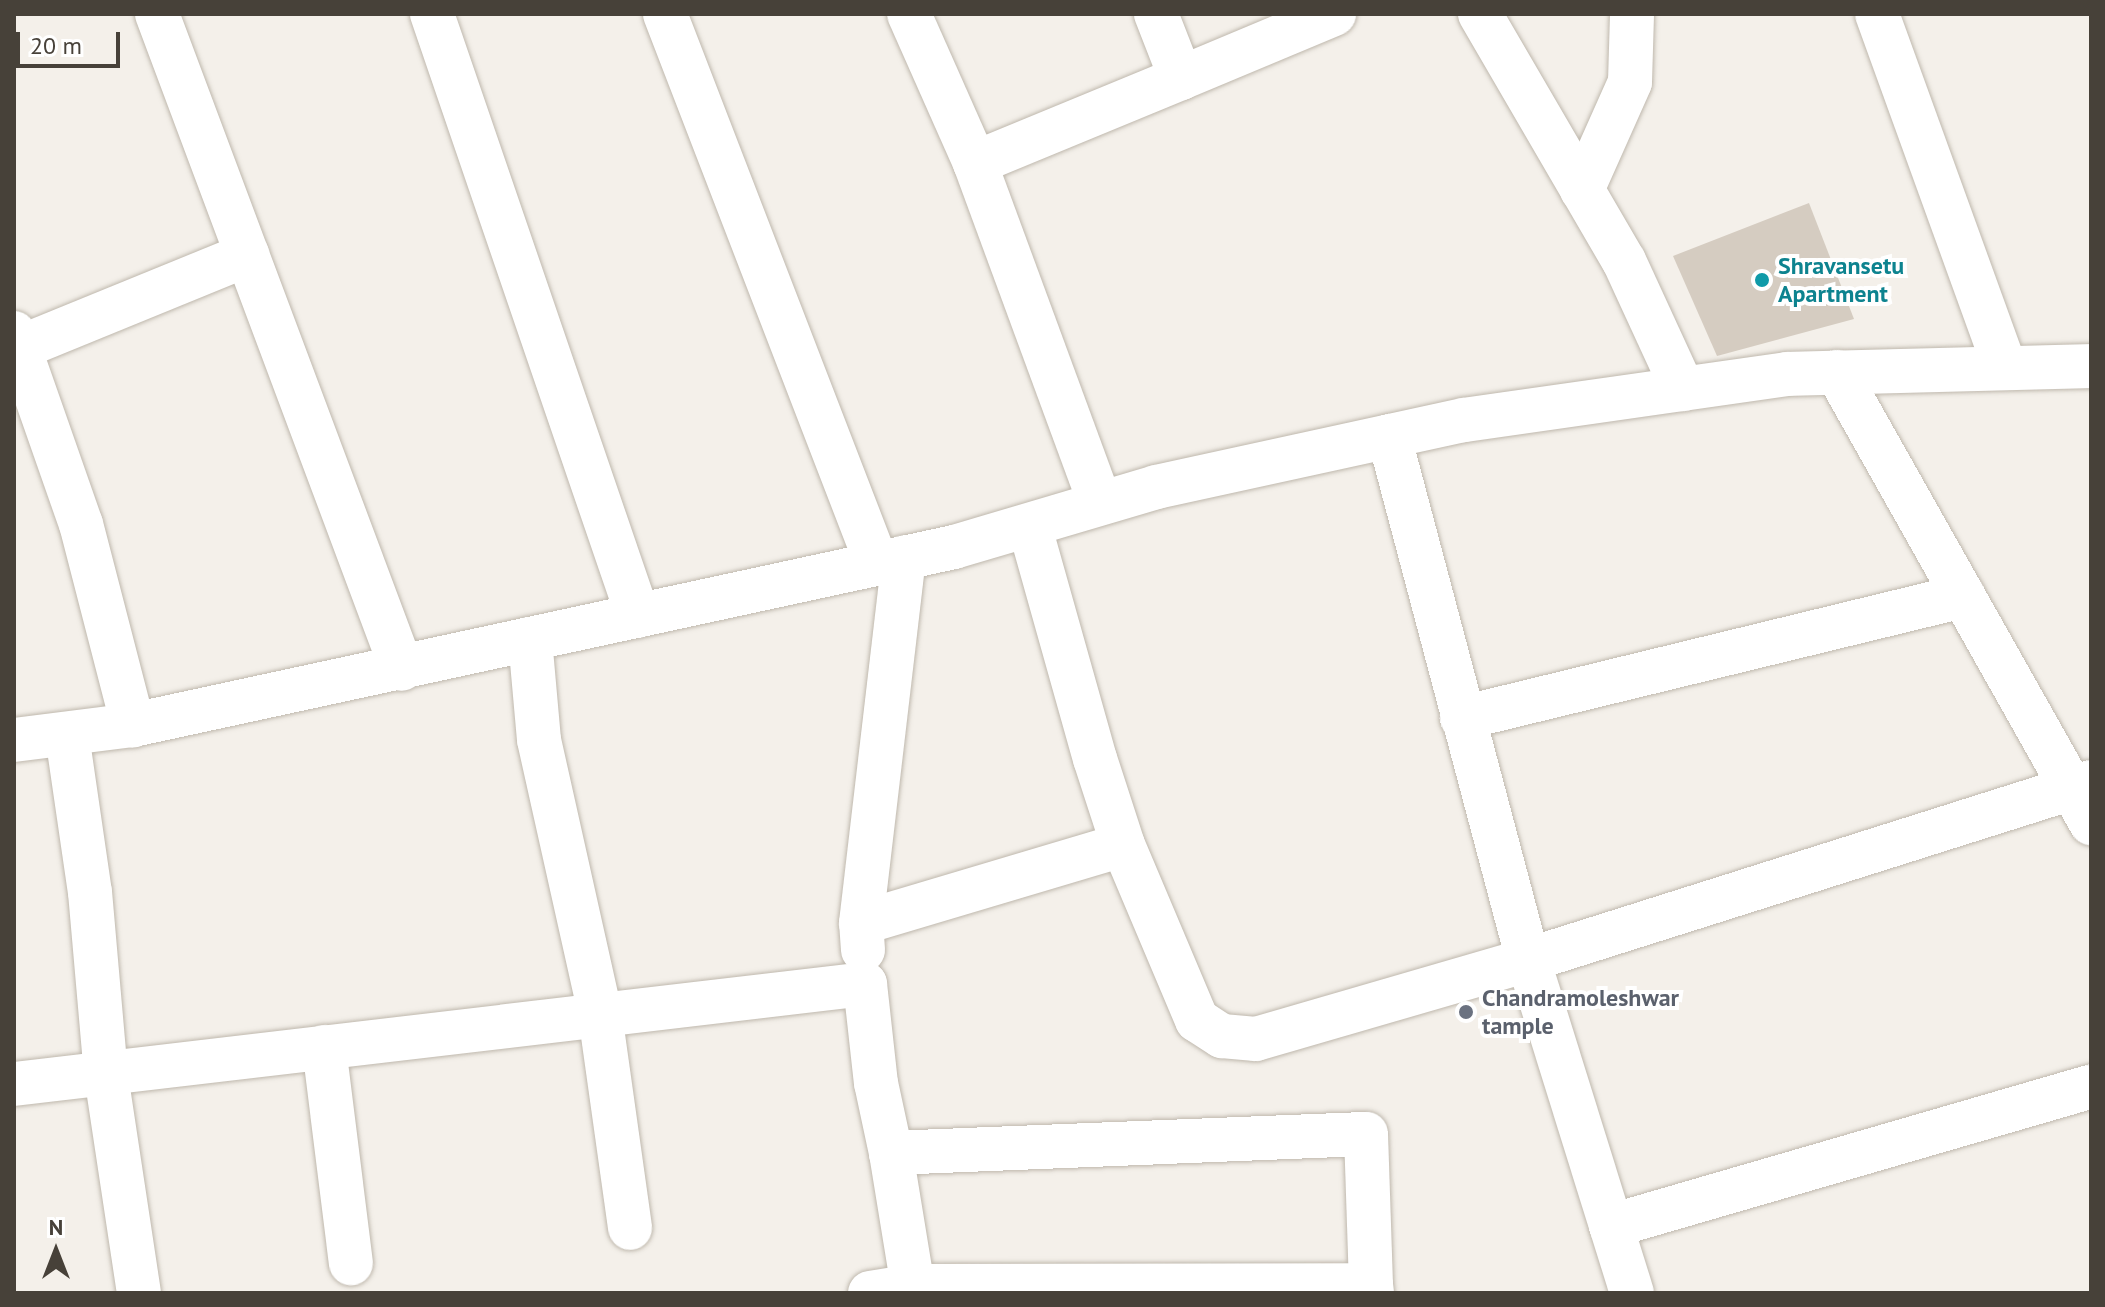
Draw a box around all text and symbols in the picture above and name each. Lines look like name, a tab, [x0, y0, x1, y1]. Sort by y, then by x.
scale bar	[20, 16, 124, 66]
text: 20 m	[30, 30, 82, 61]
place label: Shravansetu Apartment	[1778, 252, 1904, 308]
marker: Shravansetu Apartment	[1753, 271, 1771, 289]
place label: Chandramoleshwar tample	[1482, 984, 1679, 1040]
marker: Chandramoleshwar tample	[1457, 1003, 1475, 1021]
north arrow	[16, 1211, 96, 1291]
text: N	[49, 1213, 63, 1241]

